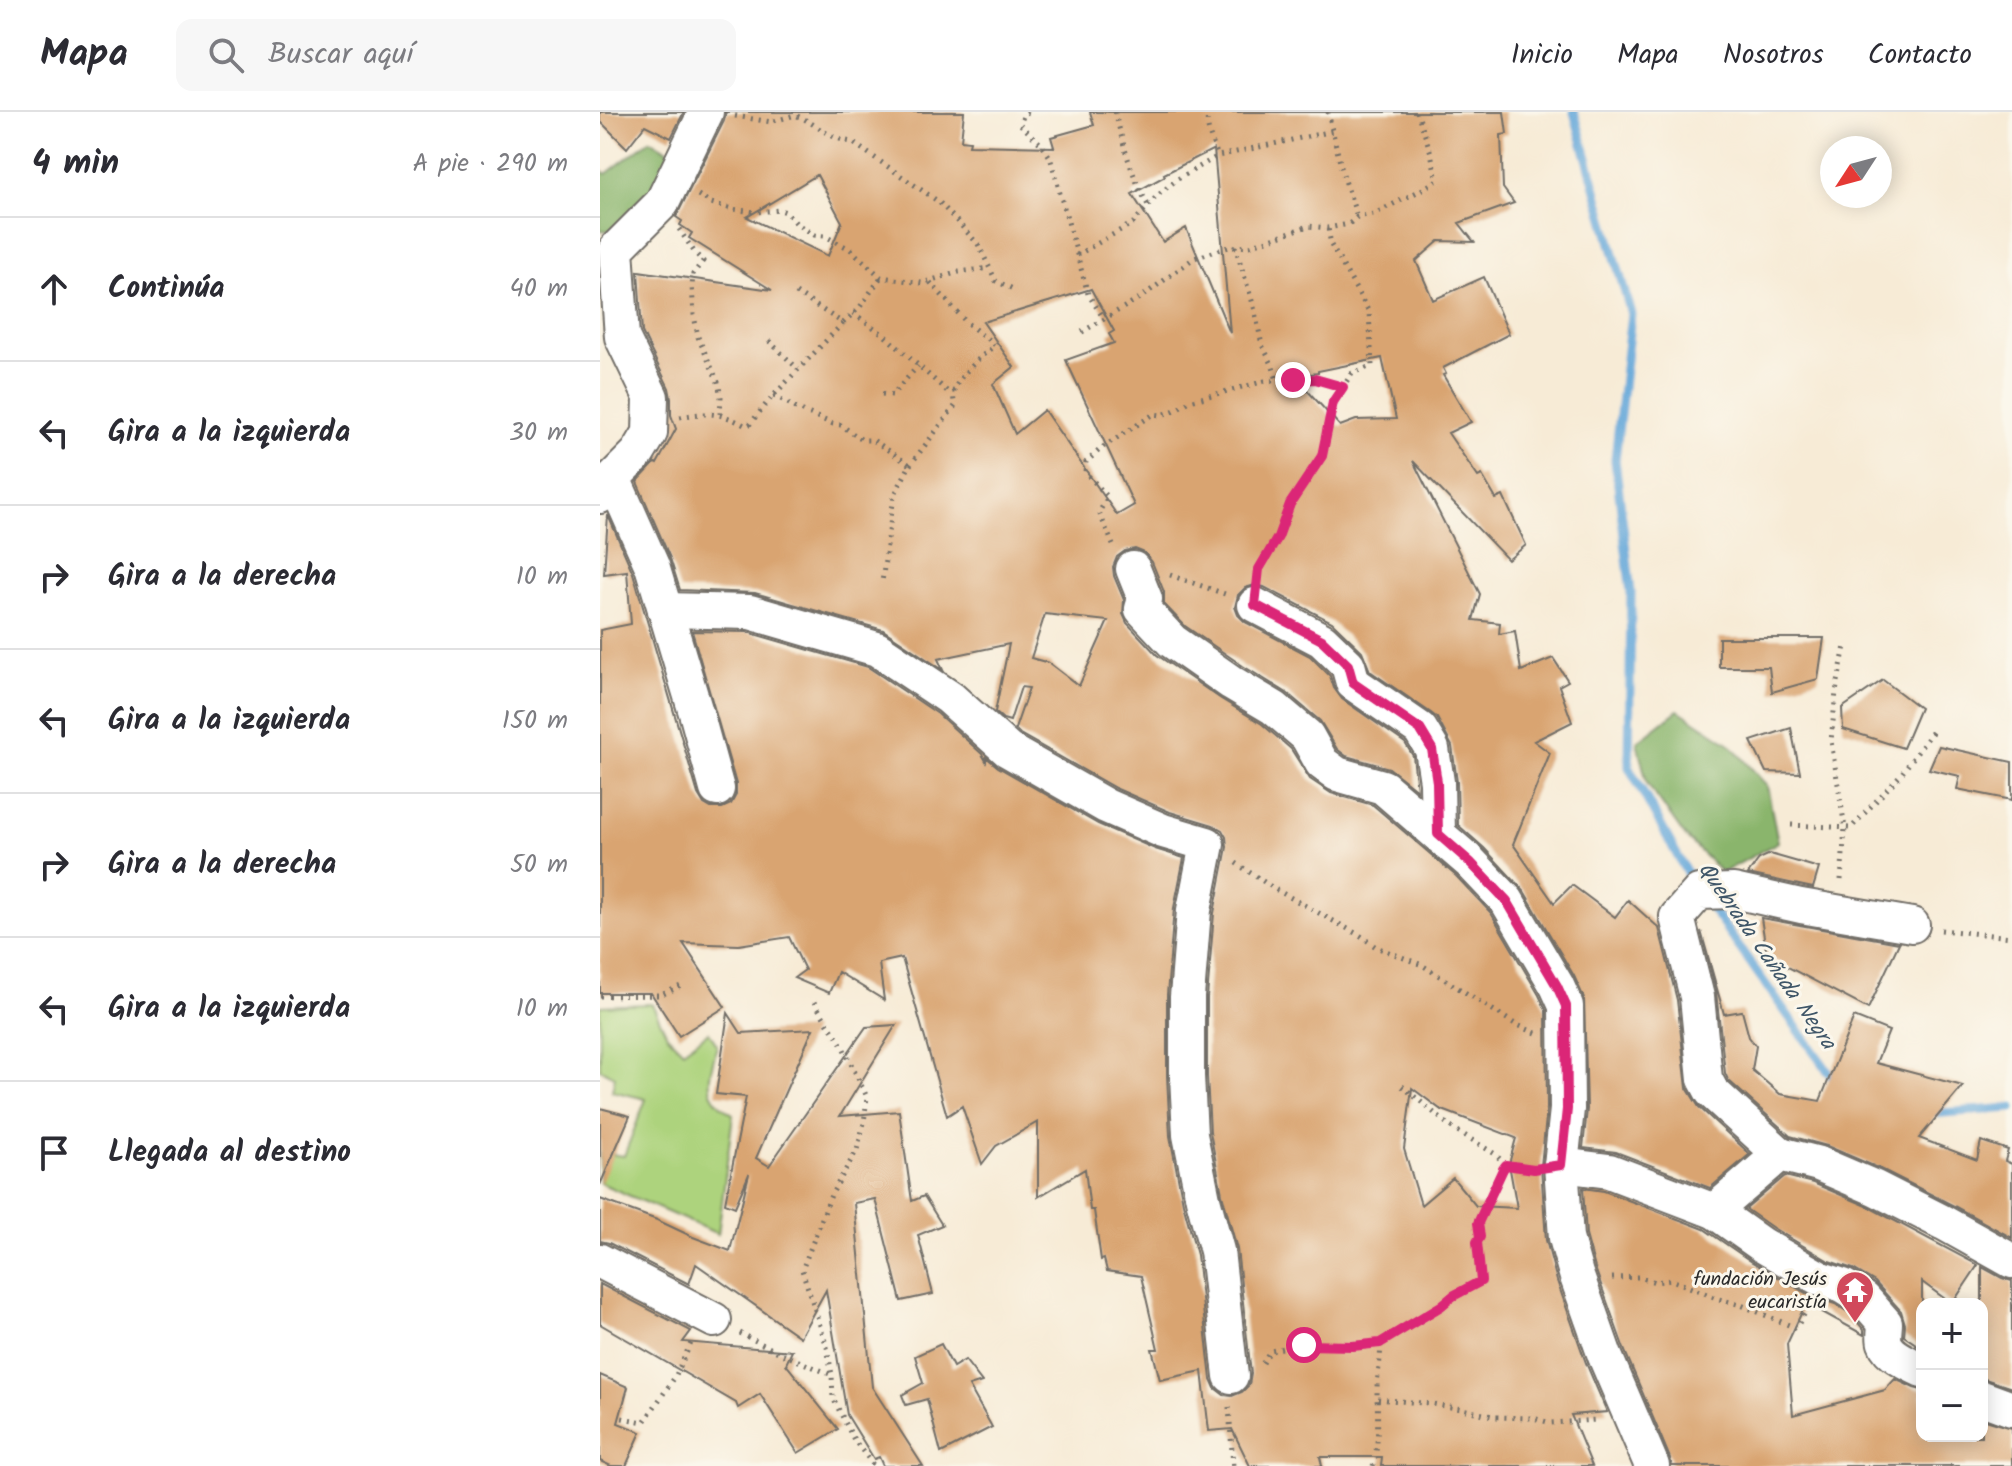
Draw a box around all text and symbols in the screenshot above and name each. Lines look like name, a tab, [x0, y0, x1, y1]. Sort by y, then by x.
search box	[176, 19, 736, 91]
text: Mapa	[40, 25, 128, 85]
text: Buscar aquí	[268, 31, 414, 79]
icon: search	[204, 33, 248, 77]
text: Inicio	[1511, 33, 1573, 78]
text: Mapa	[1617, 33, 1679, 78]
text: Nosotros	[1723, 33, 1824, 78]
text: Contacto	[1868, 33, 1972, 78]
north arrow	[1820, 136, 1892, 208]
text: 4 min	[32, 137, 119, 191]
text: A pie · 290 m	[413, 143, 568, 185]
text: Continúa	[108, 265, 224, 313]
icon: ahead	[32, 267, 76, 311]
text: 40 m	[510, 268, 568, 310]
route end	[1275, 362, 1311, 398]
text: Gira a la izquierda	[108, 409, 350, 457]
icon: left	[32, 411, 76, 455]
text: 30 m	[509, 412, 568, 454]
text: Gira a la derecha	[108, 553, 336, 601]
icon: right	[32, 555, 76, 599]
text: 10 m	[516, 556, 568, 598]
text: Gira a la izquierda	[108, 697, 350, 745]
icon: left	[32, 699, 76, 743]
text: 150 m	[502, 700, 568, 742]
text: Gira a la derecha	[108, 841, 336, 889]
icon: right	[32, 843, 76, 887]
text: 50 m	[510, 844, 568, 886]
water label: Quebrada Cañada Negra	[1688, 855, 1845, 1059]
text: Gira a la izquierda	[108, 985, 350, 1033]
icon: left	[32, 987, 76, 1031]
text: 10 m	[516, 988, 568, 1030]
text: Llegada al destino	[108, 1129, 351, 1177]
icon: arrive	[32, 1131, 76, 1175]
place label: fundación Jesús eucaristía	[1693, 1264, 1827, 1319]
temple icon: fundación Jesús eucaristía	[1834, 1269, 1876, 1324]
map controls	[1916, 1298, 1988, 1442]
button: +	[1916, 1298, 1988, 1370]
route start	[1286, 1327, 1322, 1363]
button: −	[1916, 1370, 1988, 1442]

